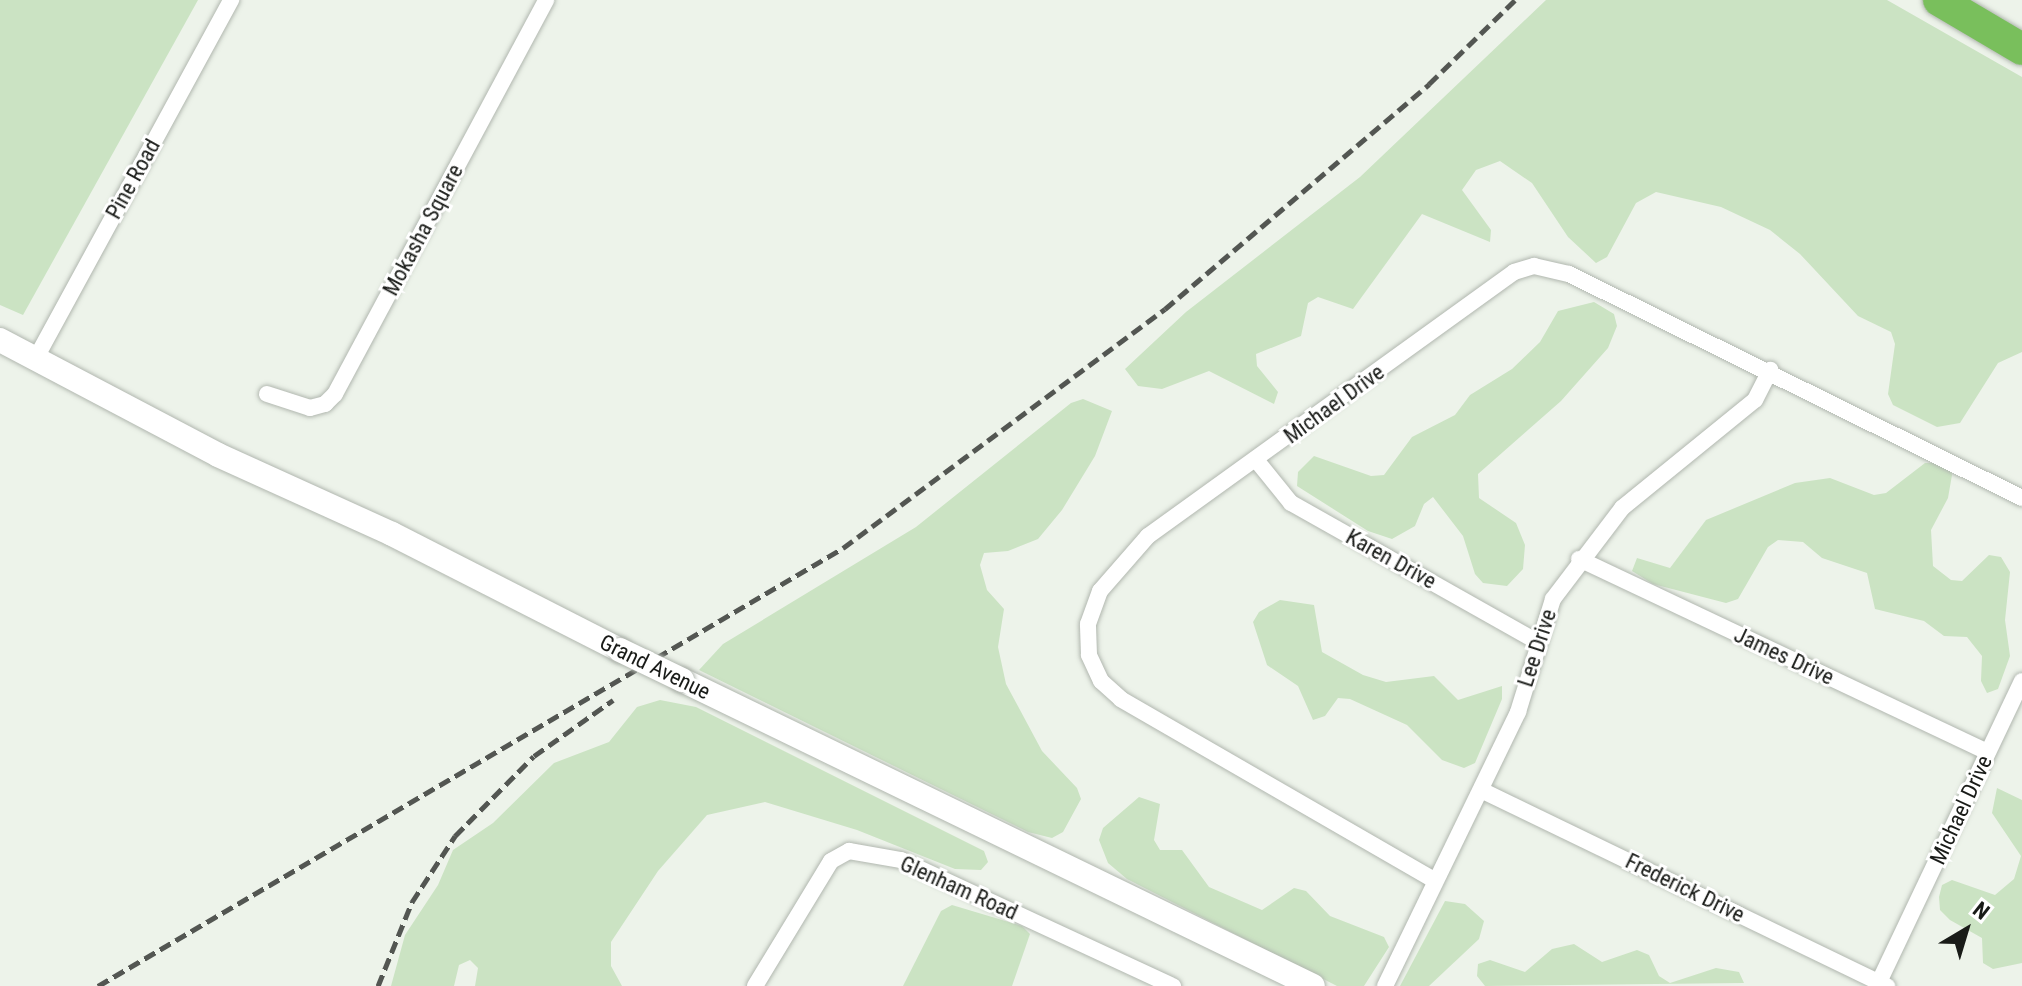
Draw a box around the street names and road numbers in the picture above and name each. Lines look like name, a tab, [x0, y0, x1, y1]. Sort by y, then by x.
street label: Pine Road	[100, 134, 166, 224]
street label: Mokasha Square	[377, 160, 469, 300]
street label: Michael Drive	[1279, 359, 1389, 449]
street label: Karen Drive	[1341, 523, 1441, 595]
street label: Lee Drive	[1512, 606, 1562, 690]
street label: James Drive	[1730, 621, 1838, 691]
street label: Grand Avenue	[595, 629, 715, 705]
street label: Michael Drive	[1924, 751, 1998, 869]
street label: Frederick Drive	[1621, 848, 1749, 928]
street label: Glenham Road	[896, 850, 1022, 926]

